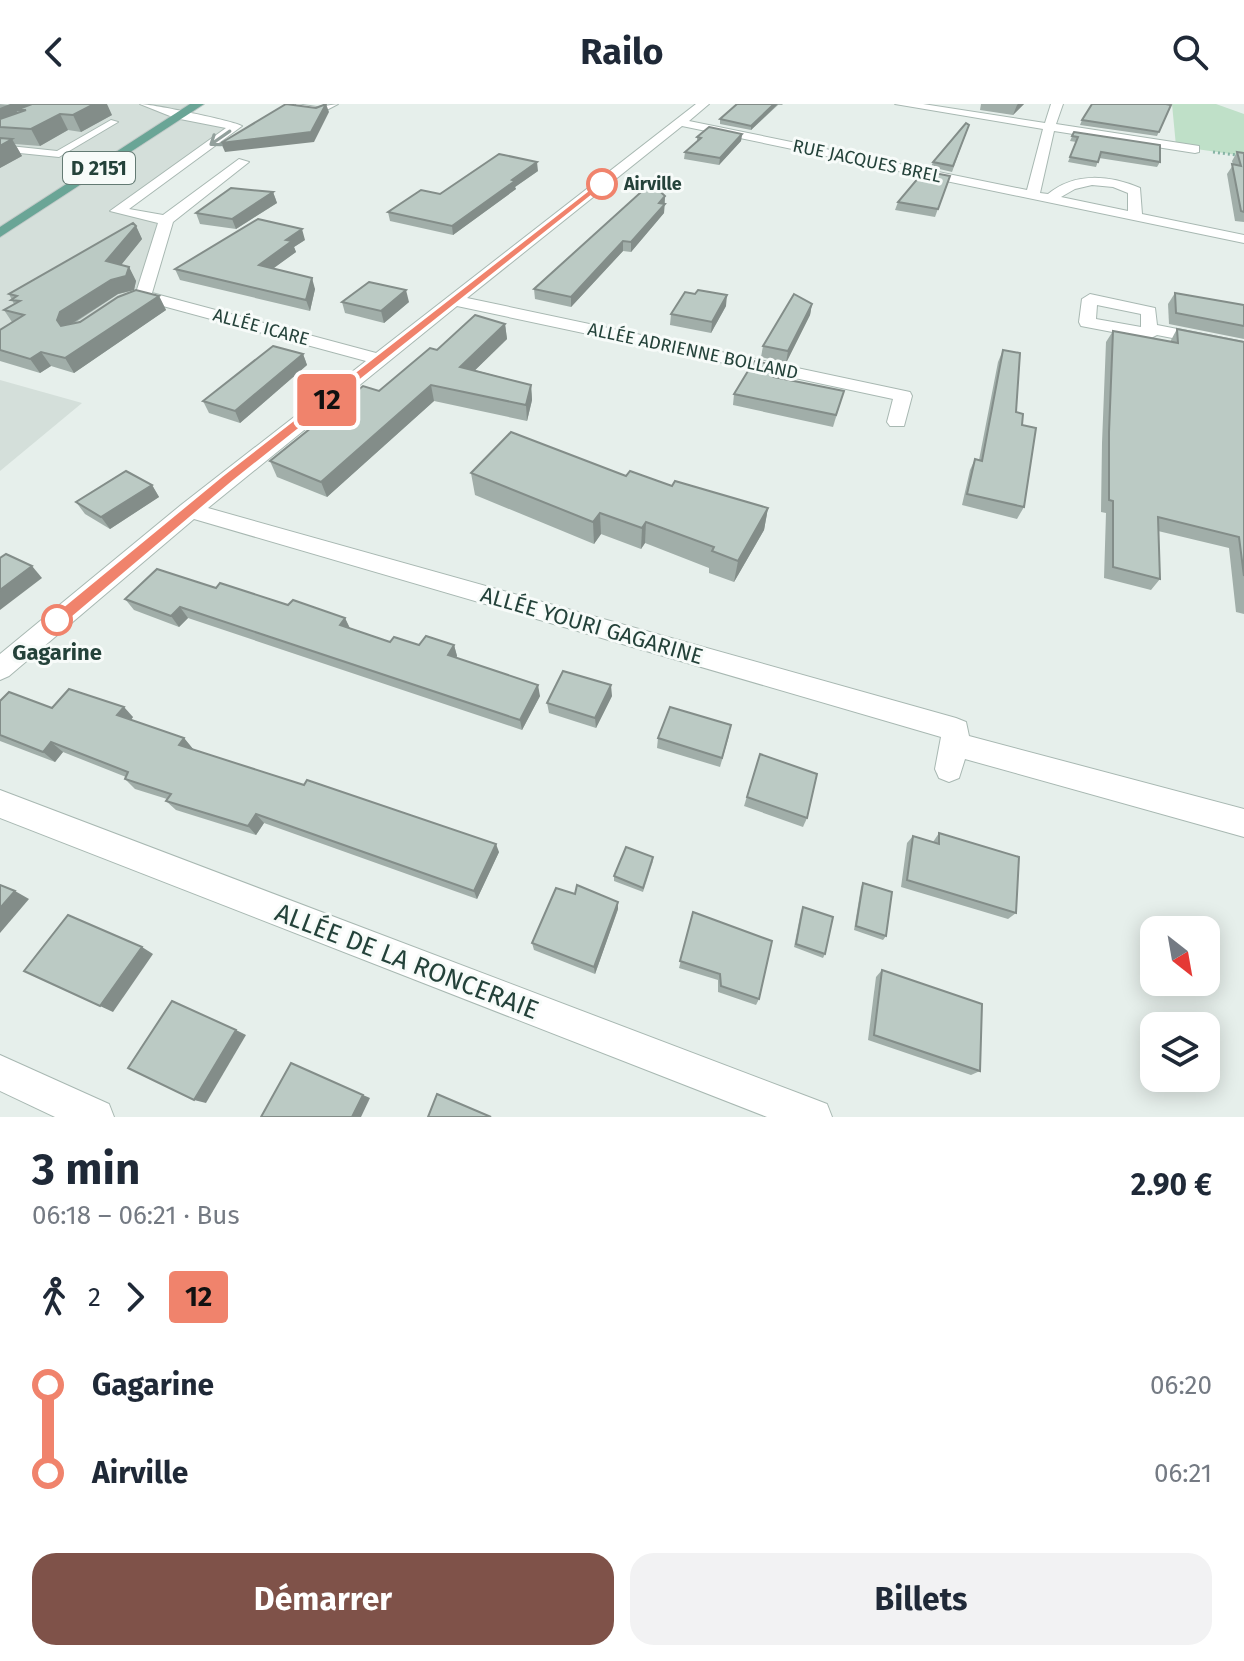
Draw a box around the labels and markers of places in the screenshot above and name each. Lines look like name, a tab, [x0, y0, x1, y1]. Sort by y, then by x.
marker: Airville	[587, 169, 617, 199]
place label: Airville	[623, 173, 682, 195]
marker: Gagarine	[42, 605, 72, 635]
place label: Gagarine	[12, 639, 102, 666]

